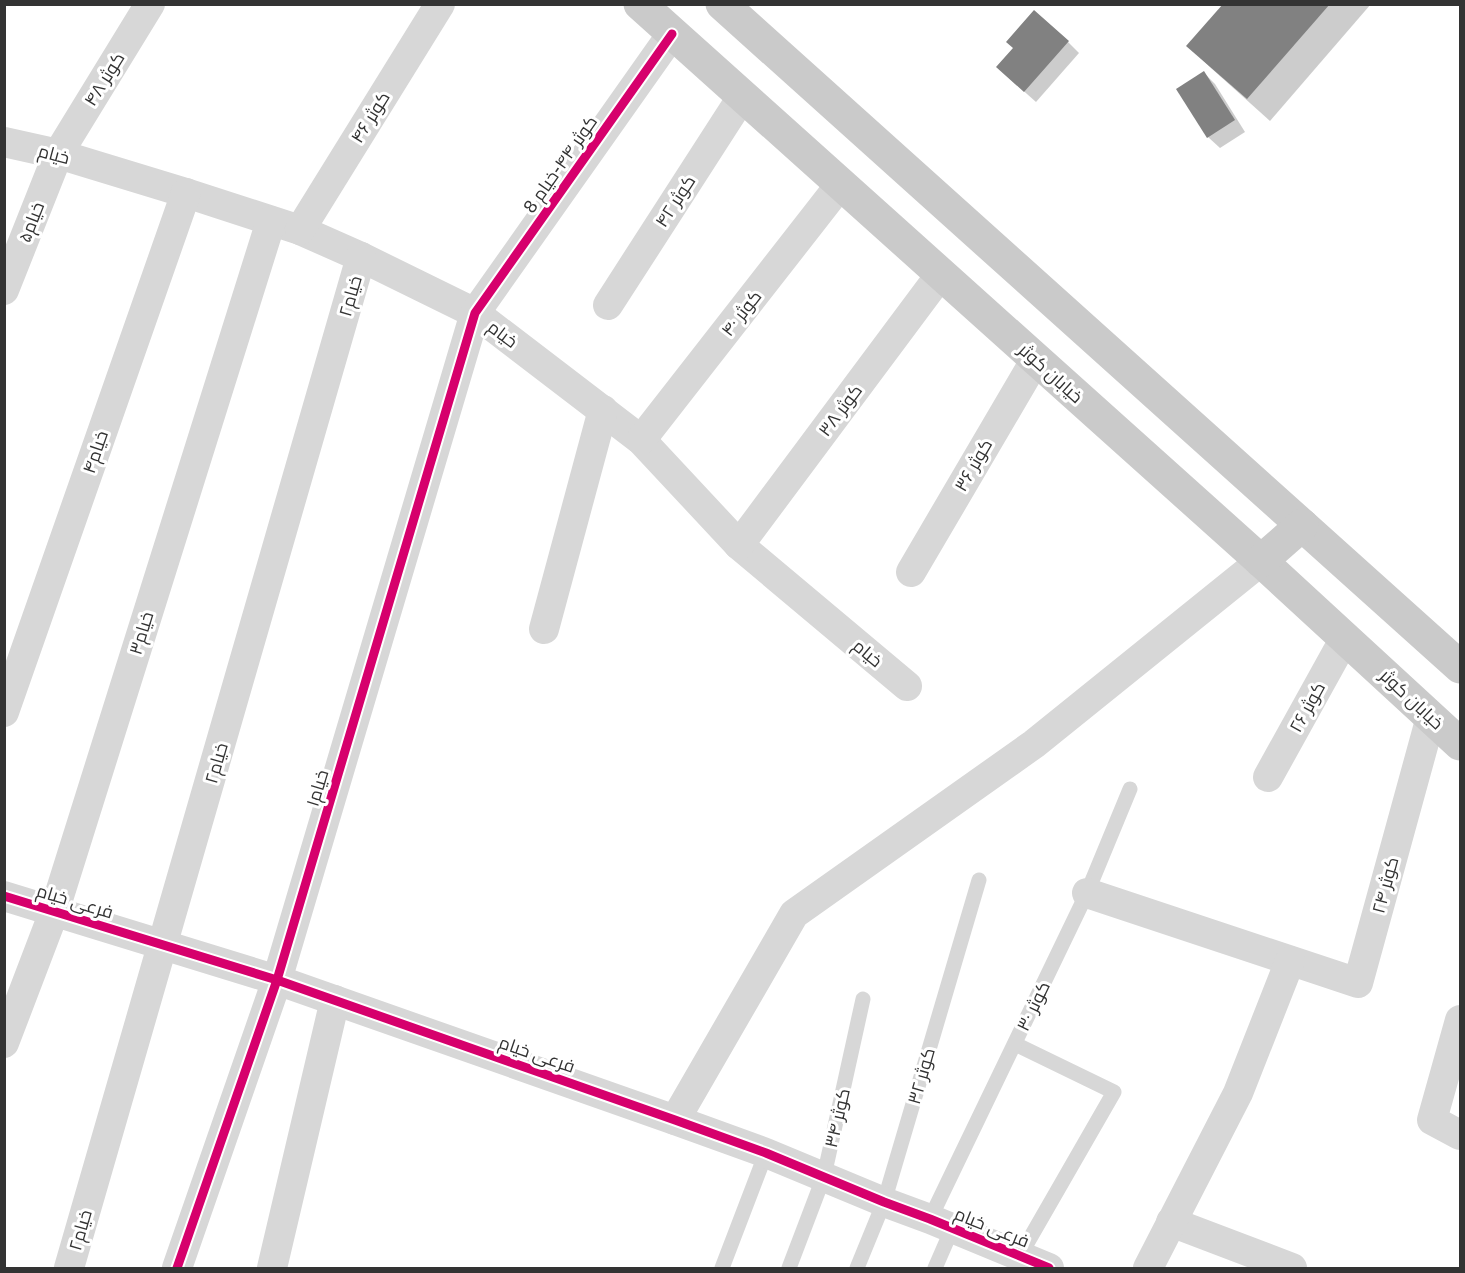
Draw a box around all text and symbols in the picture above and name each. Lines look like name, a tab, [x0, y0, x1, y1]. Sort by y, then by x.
street label: کوثر ۴۸	[79, 48, 129, 110]
street label: کوثر ۴۶	[345, 87, 395, 147]
street label: کوثر ۴۴-خیام 8	[518, 111, 603, 218]
street label: خیام	[35, 139, 72, 170]
street label: کوثر ۴۲	[650, 171, 700, 231]
street label: خیام۵	[13, 198, 50, 246]
street label: خیام۲	[333, 273, 368, 319]
street label: کوثر ۴۰	[716, 285, 766, 341]
street label: خیام	[483, 315, 523, 354]
street label: خیابان کوثر	[1013, 337, 1088, 408]
street label: کوثر ۳۸	[813, 379, 867, 441]
street label: خیام۴	[77, 428, 114, 477]
street label: کوثر ۳۶	[949, 435, 997, 495]
street label: خیام۳	[124, 609, 159, 658]
street label: خیام	[848, 634, 888, 673]
street label: خیابان کوثر	[1375, 663, 1449, 734]
street label: کوثر ۲۶	[1284, 678, 1330, 736]
street label: خیام۲	[199, 740, 234, 786]
street label: خیام۱	[301, 767, 334, 810]
street label: کوثر ۲۴	[1366, 854, 1404, 916]
street label: فرعی خیام	[34, 878, 116, 925]
street label: کوثر ۳۰	[1011, 977, 1055, 1035]
street label: فرعی خیام	[496, 1030, 578, 1079]
street label: کوثر ۳۲	[902, 1045, 940, 1107]
street label: کوثر ۳۴	[819, 1086, 855, 1150]
street label: فرعی خیام	[951, 1202, 1033, 1253]
street label: خیام۲	[63, 1207, 98, 1253]

